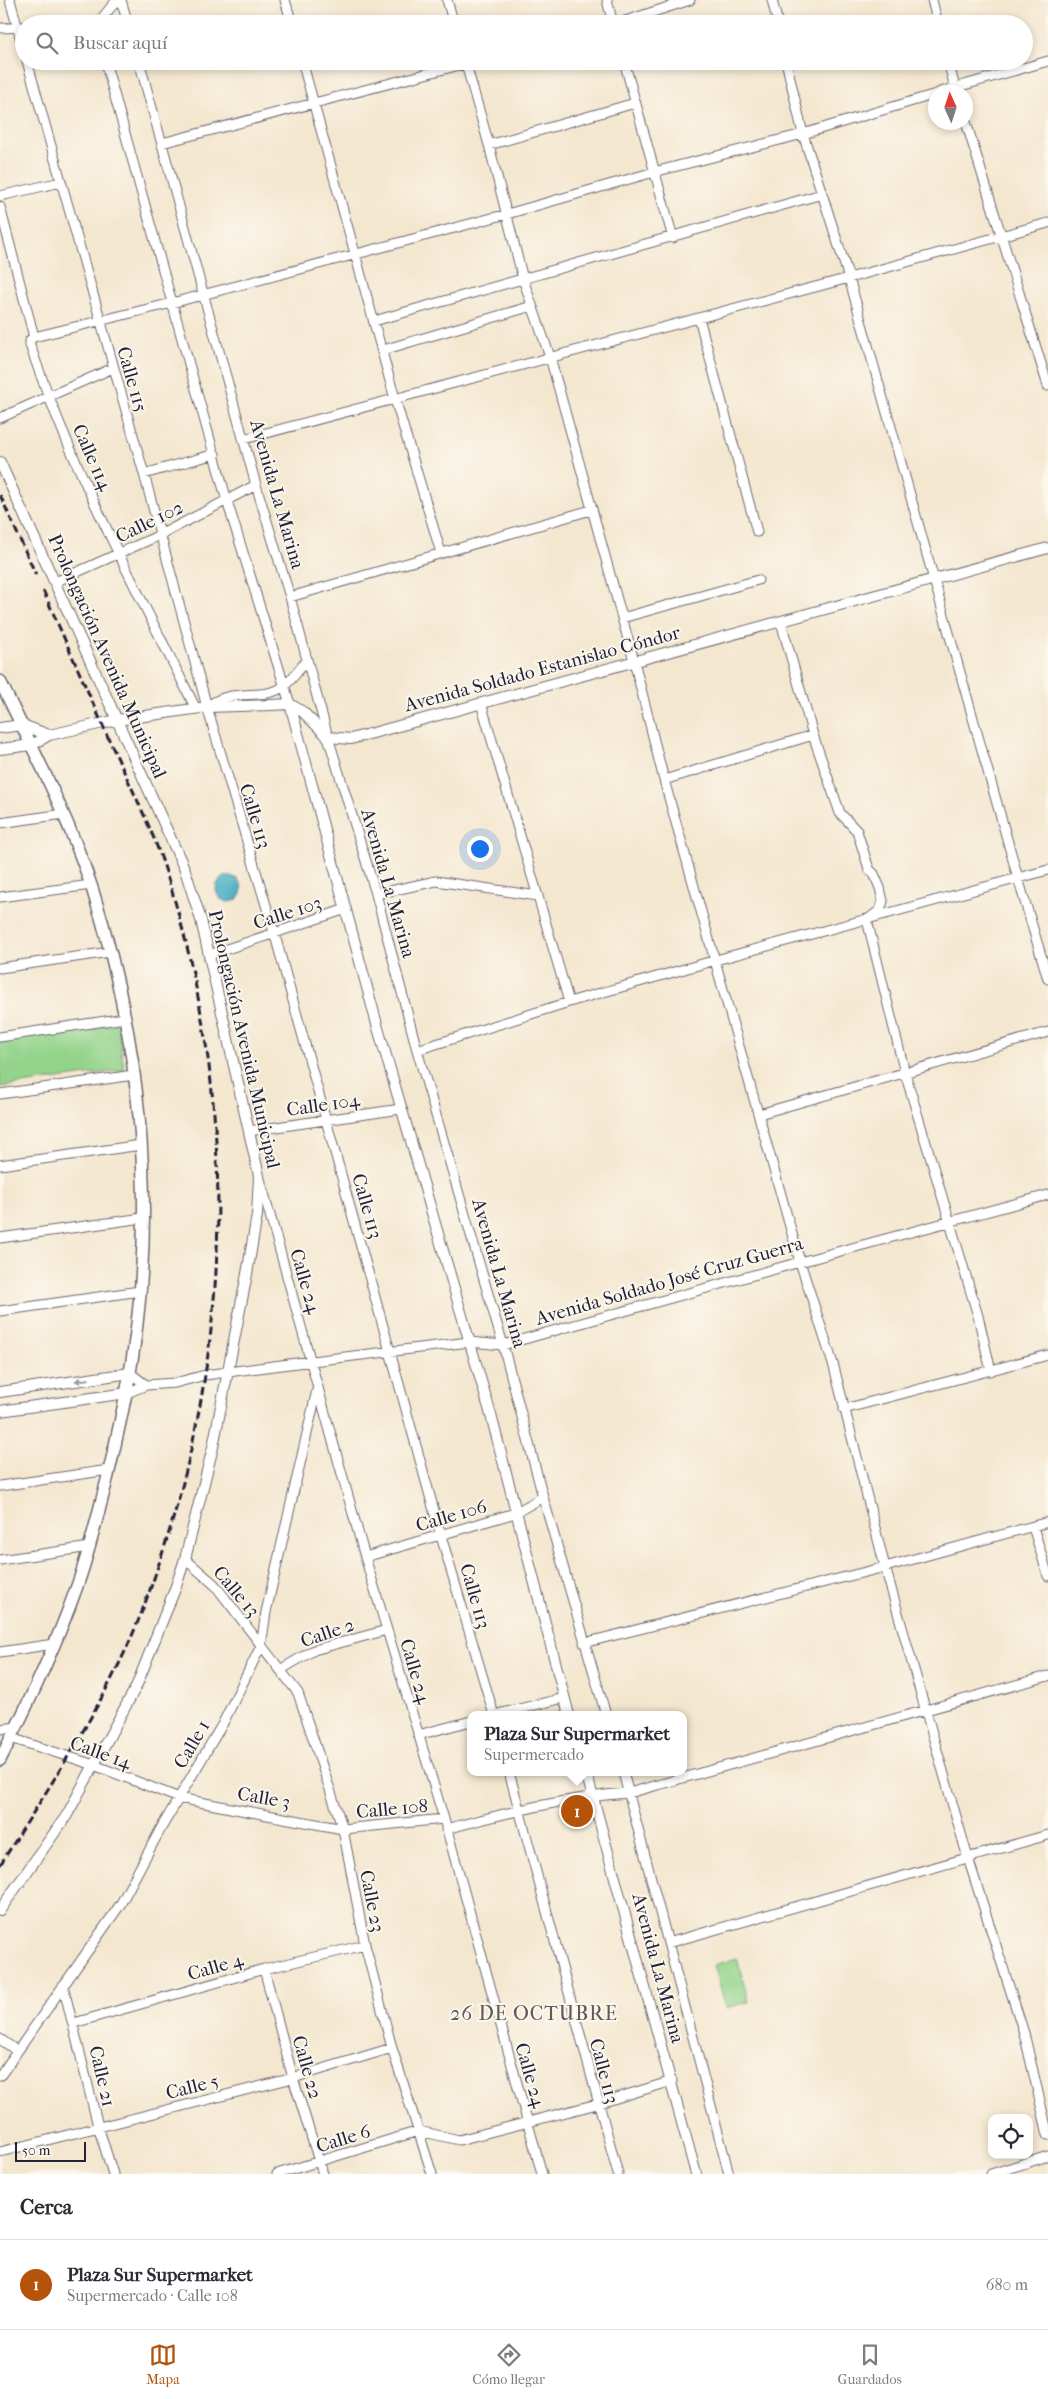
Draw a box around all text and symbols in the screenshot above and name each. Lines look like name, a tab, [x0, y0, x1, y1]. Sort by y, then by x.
search box	[15, 15, 1033, 70]
icon: search	[33, 29, 61, 57]
text: Buscar aquí	[73, 32, 167, 54]
north arrow	[928, 85, 973, 130]
street label: Calle 115	[112, 344, 152, 415]
street label: Avenida La Marina	[245, 416, 309, 572]
street label: Calle 114	[68, 421, 117, 495]
street label: Calle 102	[112, 496, 187, 548]
street label: Prolongación Avenida Municipal	[43, 531, 171, 782]
street label: Avenida Soldado Estanislao Cóndor	[401, 621, 683, 717]
street label: Calle 113	[235, 781, 275, 851]
street label: Avenida La Marina	[356, 805, 420, 961]
your location	[467, 836, 493, 862]
street label: Calle 103	[250, 892, 324, 934]
street label: Prolongación Avenida Municipal	[204, 908, 285, 1171]
street label: Calle 104	[285, 1089, 362, 1121]
street label: Calle 113	[347, 1171, 387, 1241]
street label: Avenida La Marina	[467, 1195, 531, 1351]
street label: Avenida Soldado José Cruz Guerra	[532, 1232, 806, 1330]
street label: Calle 24	[285, 1246, 325, 1317]
one-way arrow	[74, 1376, 90, 1384]
street label: Calle 106	[413, 1495, 490, 1537]
street label: Calle 113	[455, 1561, 495, 1631]
street label: Calle 13	[209, 1562, 264, 1622]
street label: Calle 2	[298, 1613, 357, 1652]
street label: Calle 24	[395, 1636, 435, 1707]
popup	[467, 1711, 687, 1776]
street label: Calle 1	[169, 1716, 214, 1773]
text: Plaza Sur Supermarket	[484, 1723, 670, 1745]
street label: Calle 14	[67, 1732, 135, 1774]
text: Supermercado	[484, 1745, 584, 1764]
street label: Calle 3	[236, 1783, 292, 1813]
pin: 1	[561, 1792, 593, 1830]
street label: Calle 108	[355, 1795, 429, 1823]
street label: Calle 23	[355, 1868, 389, 1934]
street label: Avenida La Marina	[627, 1890, 689, 2046]
street label: Calle 4	[185, 1948, 246, 1985]
district label: 26 DE OCTUBRE	[450, 2002, 618, 2025]
street label: Calle 22	[288, 2033, 327, 2102]
street label: Calle 113	[585, 2036, 623, 2106]
street label: Calle 24	[510, 2040, 550, 2111]
street label: Calle 21	[84, 2044, 120, 2109]
street label: Calle 5	[164, 2070, 221, 2104]
map controls	[988, 2114, 1033, 2159]
button: locate	[988, 2114, 1033, 2159]
street label: Calle 6	[313, 2120, 374, 2158]
scale bar	[15, 2139, 86, 2162]
text: 50 m	[22, 2142, 50, 2159]
text: Cerca	[20, 2195, 72, 2219]
text: Plaza Sur Supermarket	[67, 2264, 253, 2286]
text: 1	[33, 2275, 39, 2294]
text: 680 m	[986, 2275, 1028, 2294]
text: Supermercado · Calle 108	[67, 2286, 238, 2305]
tab: Mapa	[146, 2341, 180, 2388]
tab: Cómo llegar	[472, 2341, 545, 2388]
tab: Guardados	[838, 2341, 902, 2388]

